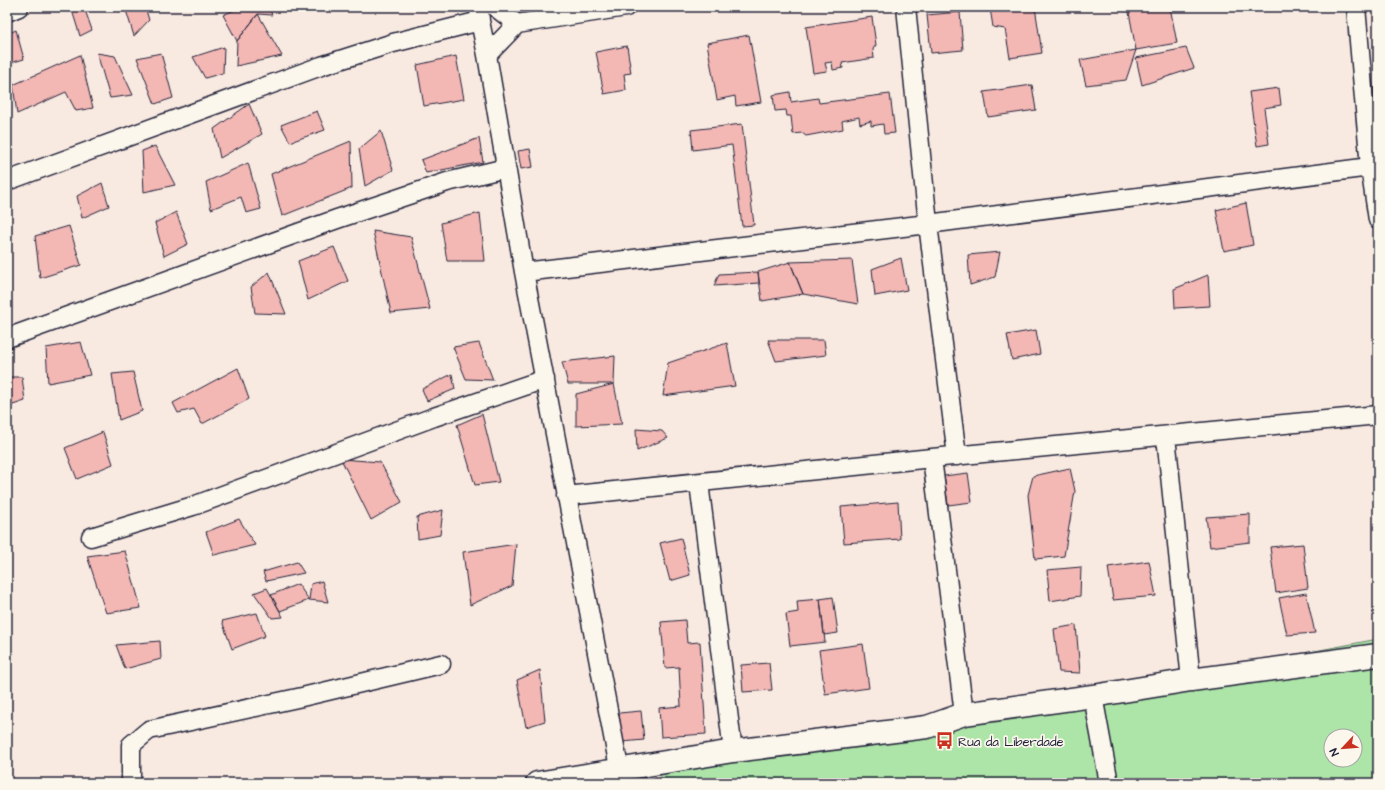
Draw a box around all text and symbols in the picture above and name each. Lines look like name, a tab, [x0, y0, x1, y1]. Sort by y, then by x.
north arrow	[1323, 728, 1363, 768]
bus stop icon: Rua da Liberdade	[935, 731, 955, 751]
place label: Rua da Liberdade	[958, 733, 1064, 751]
text: N	[1326, 746, 1343, 759]

